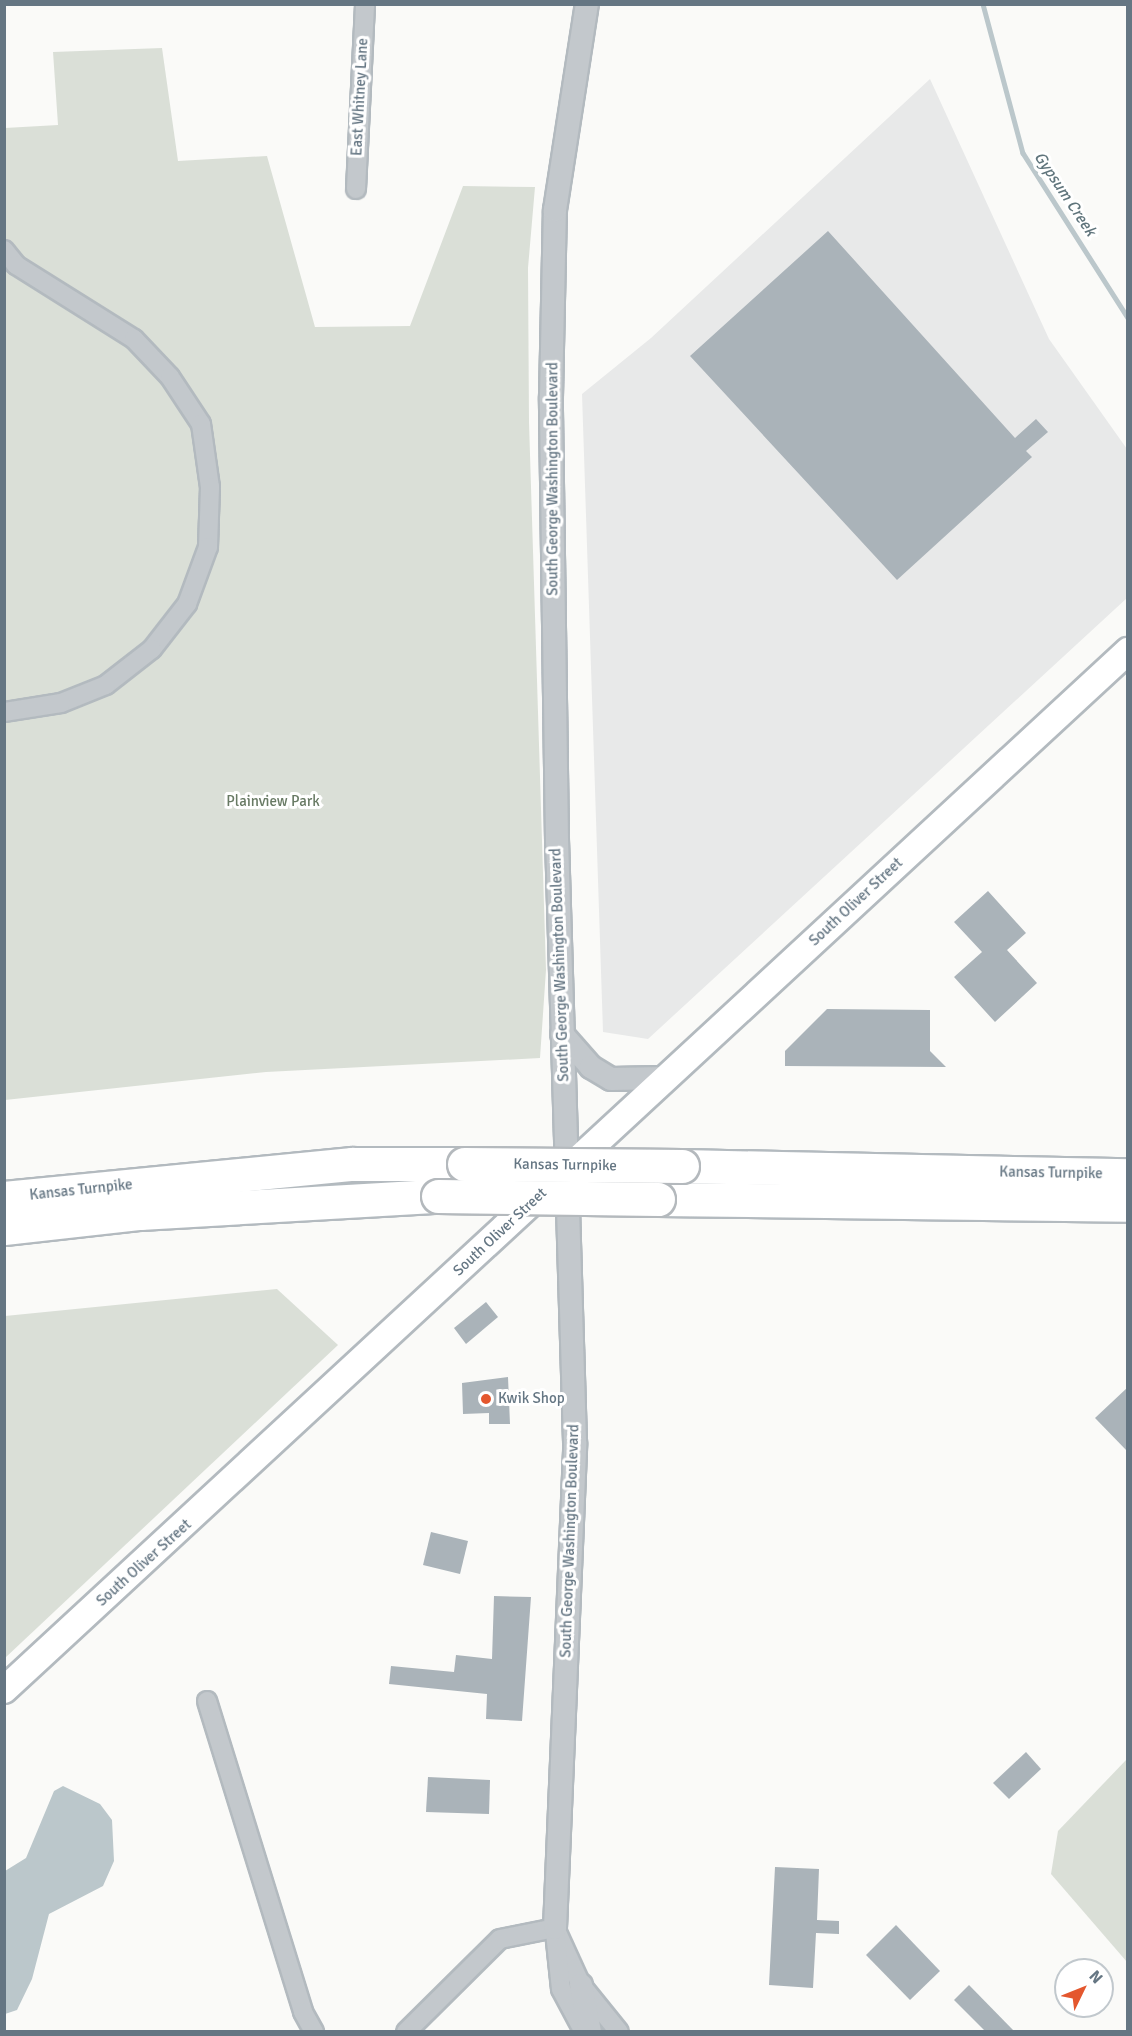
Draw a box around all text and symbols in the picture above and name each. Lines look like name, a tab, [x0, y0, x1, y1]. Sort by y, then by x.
street label: East Whitney Lane	[348, 38, 372, 156]
water label: Gypsum Creek	[1030, 148, 1100, 240]
street label: South George Washington Boulevard	[544, 362, 562, 596]
park label: Plainview Park	[226, 793, 320, 811]
street label: South George Washington Boulevard	[547, 848, 573, 1082]
street label: South Oliver Street	[806, 854, 906, 950]
street label: Kansas Turnpike	[513, 1155, 617, 1175]
street label: Kansas Turnpike	[999, 1163, 1103, 1183]
street label: Kansas Turnpike	[29, 1176, 133, 1204]
street label: South Oliver Street	[450, 1184, 550, 1280]
place label: Kwik Shop	[498, 1390, 565, 1408]
marker: Kwik Shop	[479, 1392, 493, 1406]
street label: South George Washington Boulevard	[557, 1424, 583, 1658]
street label: South Oliver Street	[93, 1516, 195, 1610]
north arrow	[1054, 1958, 1114, 2018]
text: N	[1085, 1966, 1107, 1988]

